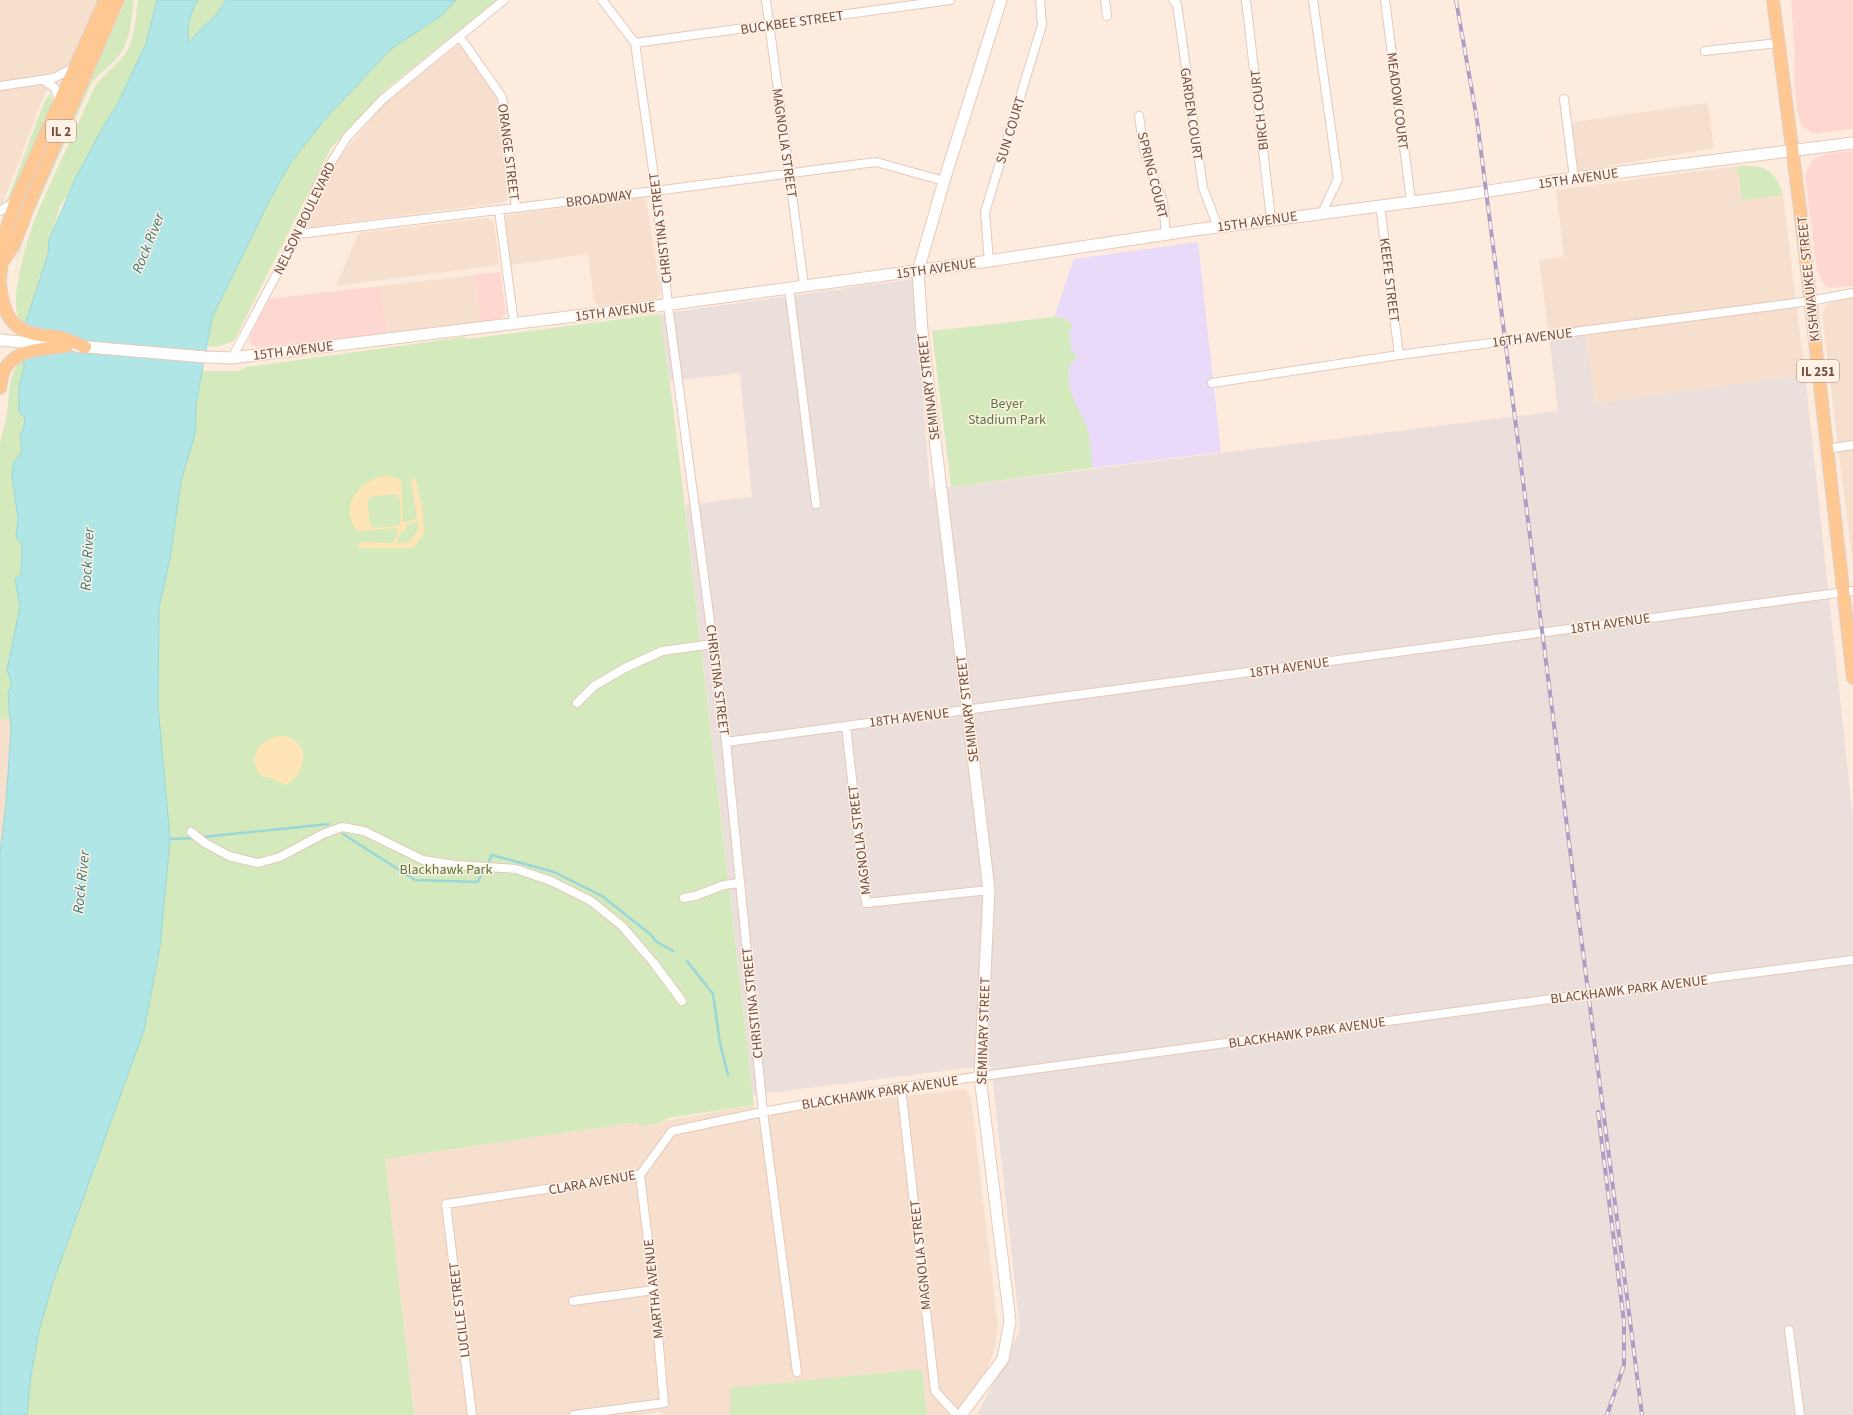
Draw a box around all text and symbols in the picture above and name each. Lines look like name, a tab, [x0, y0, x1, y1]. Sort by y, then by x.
street label: BUCKBEE STREET	[739, 6, 846, 40]
street label: MEADOW COURT	[1381, 51, 1413, 151]
street label: GARDEN COURT	[1175, 67, 1207, 162]
street label: BIRCH COURT	[1246, 68, 1274, 151]
street label: MAGNOLIA STREET	[766, 87, 802, 200]
street label: SUN COURT	[991, 94, 1031, 166]
street label: ORANGE STREET	[492, 102, 524, 202]
road number: IL 2	[46, 120, 76, 142]
street label: SPRING COURT	[1132, 130, 1173, 221]
street label: NELSON BOULEVARD	[269, 159, 341, 278]
street label: 15TH AVENUE	[1537, 163, 1620, 195]
street label: CHRISTINA STREET	[644, 171, 678, 284]
street label: BROADWAY	[565, 185, 634, 213]
street label: 15TH AVENUE	[1216, 206, 1299, 238]
water label: Rock River	[127, 209, 170, 277]
street label: KISHWAUKEE STREET	[1792, 215, 1826, 343]
street label: KEEFE STREET	[1374, 237, 1404, 324]
street label: 15TH AVENUE	[895, 253, 978, 285]
street label: 15TH AVENUE	[574, 297, 656, 327]
street label: 16TH AVENUE	[1491, 323, 1573, 353]
street label: SEMINARY STREET	[912, 332, 945, 442]
street label: 15TH AVENUE	[252, 336, 334, 366]
road number: IL 251	[1797, 360, 1839, 382]
park label: Beyer Stadium Park	[968, 394, 1046, 430]
water label: Rock River	[75, 526, 100, 591]
street label: 18TH AVENUE	[1569, 608, 1652, 640]
street label: CHRISTINA STREET	[700, 624, 734, 737]
street label: 18TH AVENUE	[1248, 652, 1331, 684]
street label: SEMINARY STREET	[951, 654, 984, 764]
street label: 18TH AVENUE	[868, 703, 950, 733]
street label: MAGNOLIA STREET	[843, 783, 877, 896]
water label: Rock River	[68, 849, 95, 915]
park label: Blackhawk Park	[400, 860, 492, 880]
street label: CHRISTINA STREET	[737, 946, 769, 1059]
street label: BLACKHAWK PARK AVENUE	[1549, 970, 1709, 1010]
street label: SEMINARY STREET	[972, 976, 996, 1085]
street label: BLACKHAWK PARK AVENUE	[1227, 1012, 1387, 1054]
street label: BLACKHAWK PARK AVENUE	[800, 1071, 960, 1115]
street label: CLARA AVENUE	[547, 1165, 637, 1200]
street label: MAGNOLIA STREET	[905, 1198, 937, 1311]
street label: MARTHA AVENUE	[639, 1238, 669, 1340]
street label: LUCILLE STREET	[444, 1261, 476, 1359]

